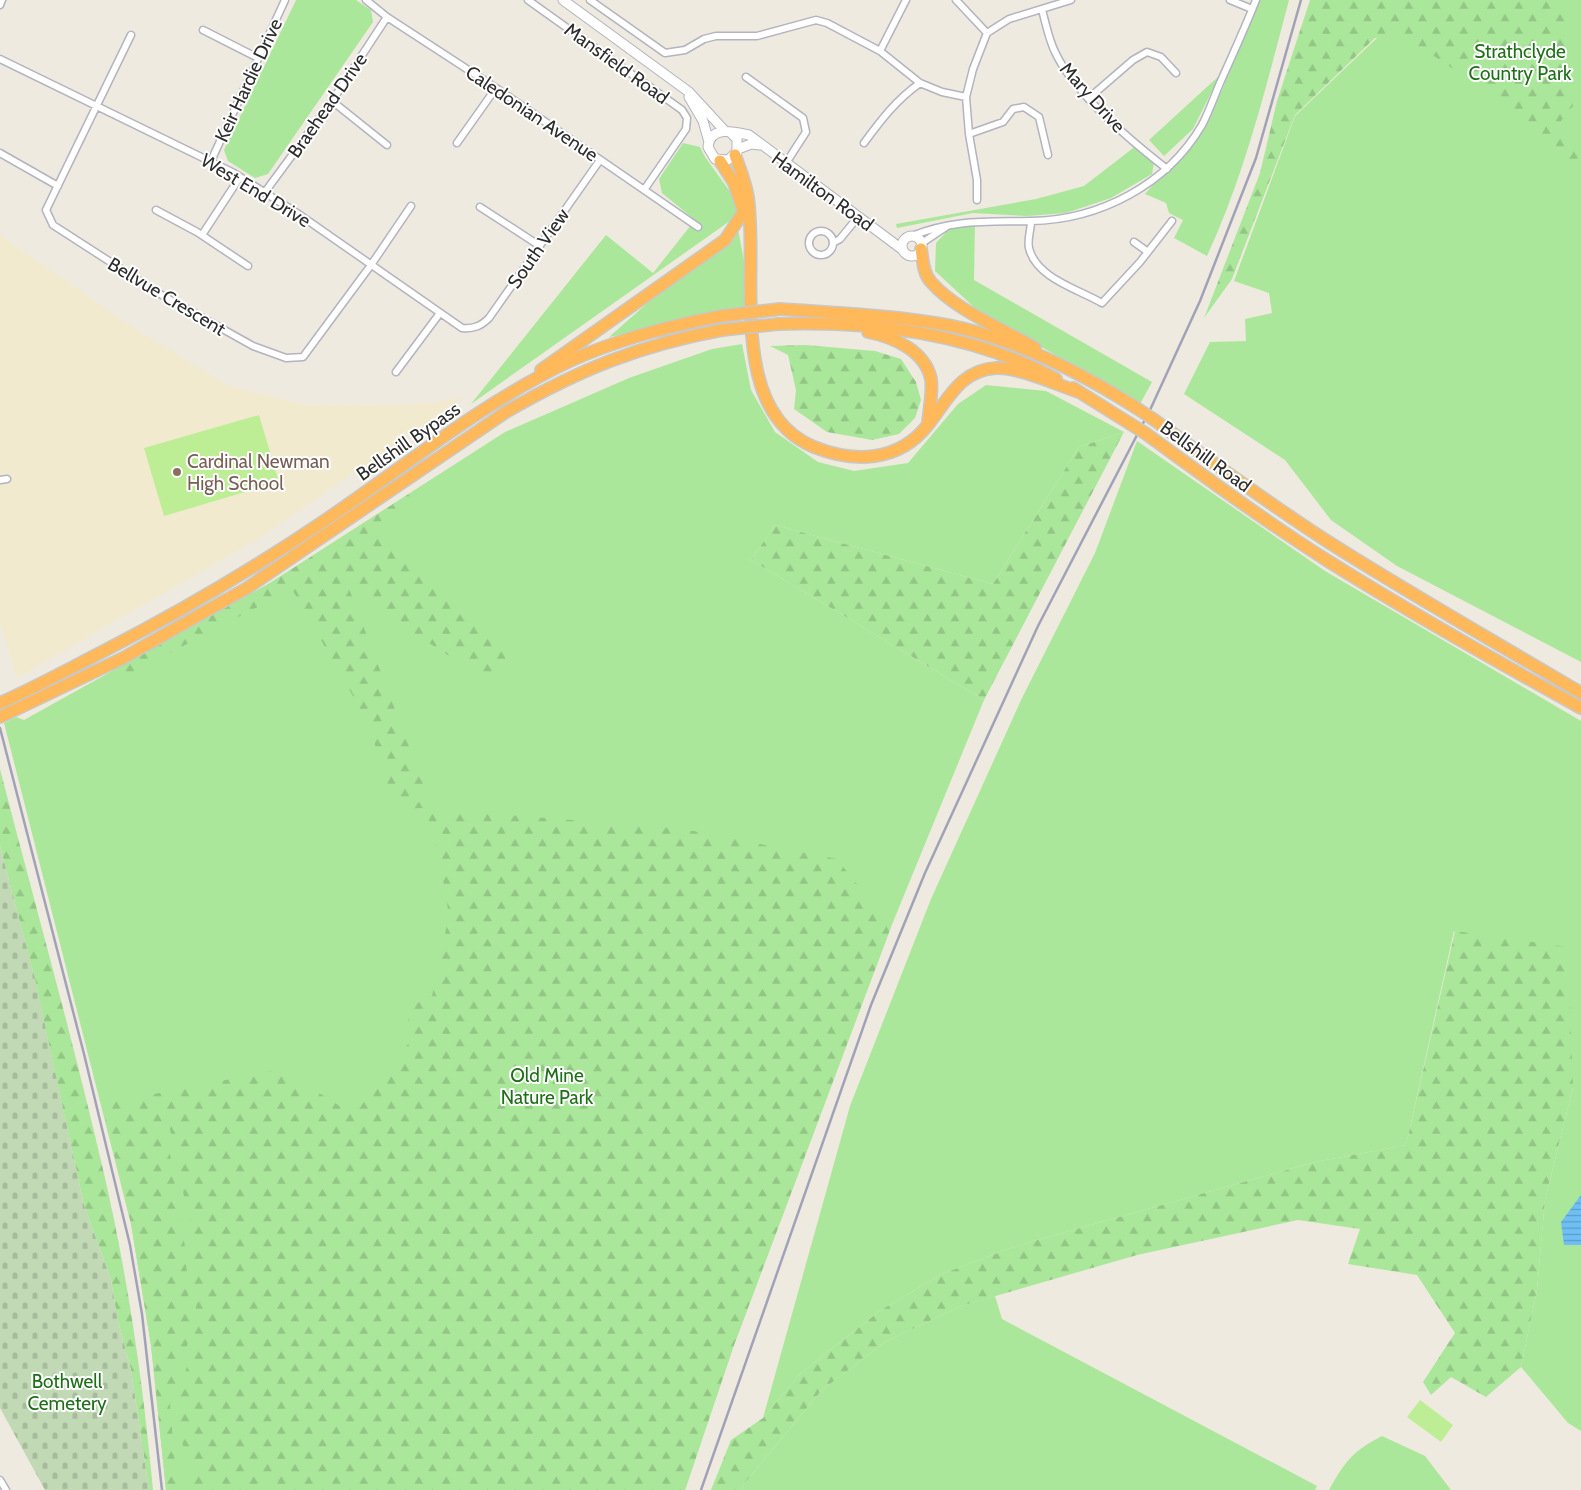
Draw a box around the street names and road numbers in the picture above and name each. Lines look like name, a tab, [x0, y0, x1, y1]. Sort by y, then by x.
street label: Keir Hardie Drive	[210, 15, 287, 146]
street label: Mansfield Road	[560, 18, 673, 109]
street label: Braehead Drive	[283, 48, 372, 162]
street label: Mary Drive	[1055, 57, 1130, 138]
street label: Caledonian Avenue	[461, 61, 603, 166]
street label: Hamilton Road	[767, 147, 878, 236]
street label: West End Drive	[197, 149, 315, 232]
street label: South View	[502, 204, 574, 293]
street label: Bellvue Crescent	[104, 252, 230, 341]
street label: Bellshill Bypass	[352, 397, 465, 486]
street label: Bellshill Road	[1156, 416, 1256, 497]

